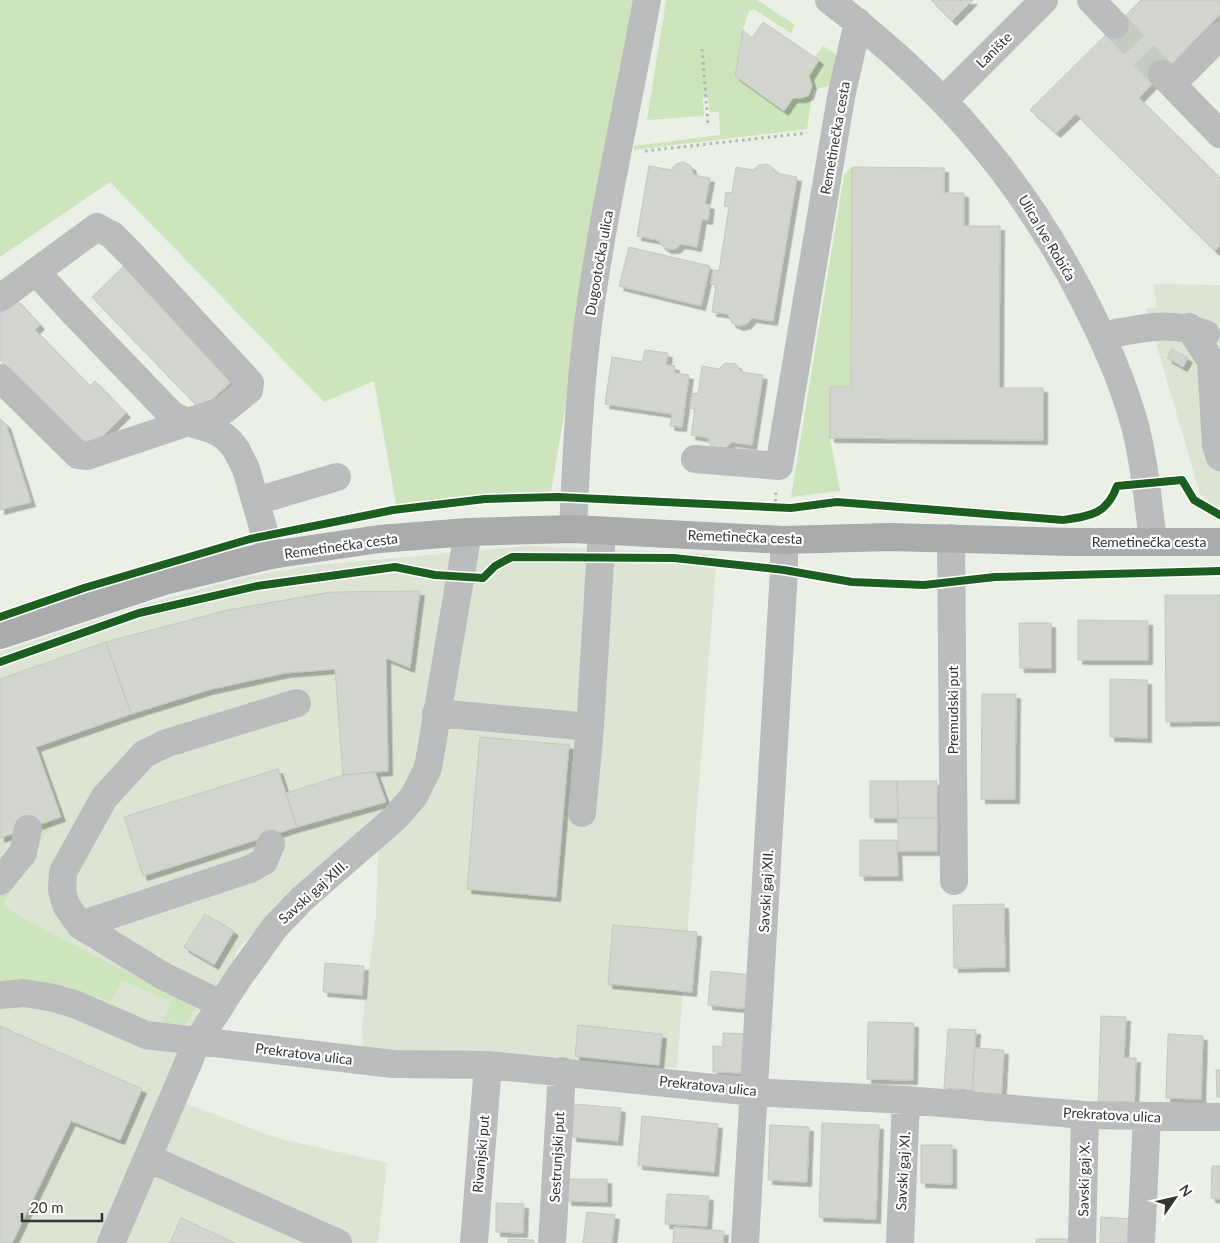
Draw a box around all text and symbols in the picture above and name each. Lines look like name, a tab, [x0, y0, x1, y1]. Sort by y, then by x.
street label: Lanište	[972, 28, 1015, 71]
street label: Remetinečka cesta	[816, 80, 853, 196]
street label: Ulica Ive Robića	[1015, 192, 1080, 284]
street label: Dugootočka ulica	[581, 209, 616, 317]
street label: Remetinečka cesta	[687, 526, 803, 547]
street label: Remetinečka cesta	[283, 529, 399, 562]
street label: Remetinečka cesta	[1092, 533, 1206, 550]
street label: Premudski put	[944, 666, 961, 754]
street label: Savski gaj XII.	[755, 849, 776, 933]
street label: Savski gaj XIII.	[275, 856, 351, 927]
street label: Prekratova ulica	[254, 1039, 354, 1068]
street label: Prekratova ulica	[658, 1072, 758, 1099]
street label: Prekratova ulica	[1063, 1103, 1161, 1126]
street label: Sestrunjski put	[546, 1111, 567, 1203]
street label: Rivanjski put	[469, 1114, 492, 1194]
street label: Savski gaj XI.	[892, 1131, 913, 1211]
street label: Savski gaj X.	[1074, 1141, 1093, 1217]
north arrow	[1150, 1173, 1200, 1223]
text: N	[1176, 1181, 1196, 1200]
scale bar	[22, 1190, 102, 1222]
text: 20 m	[30, 1198, 64, 1216]

